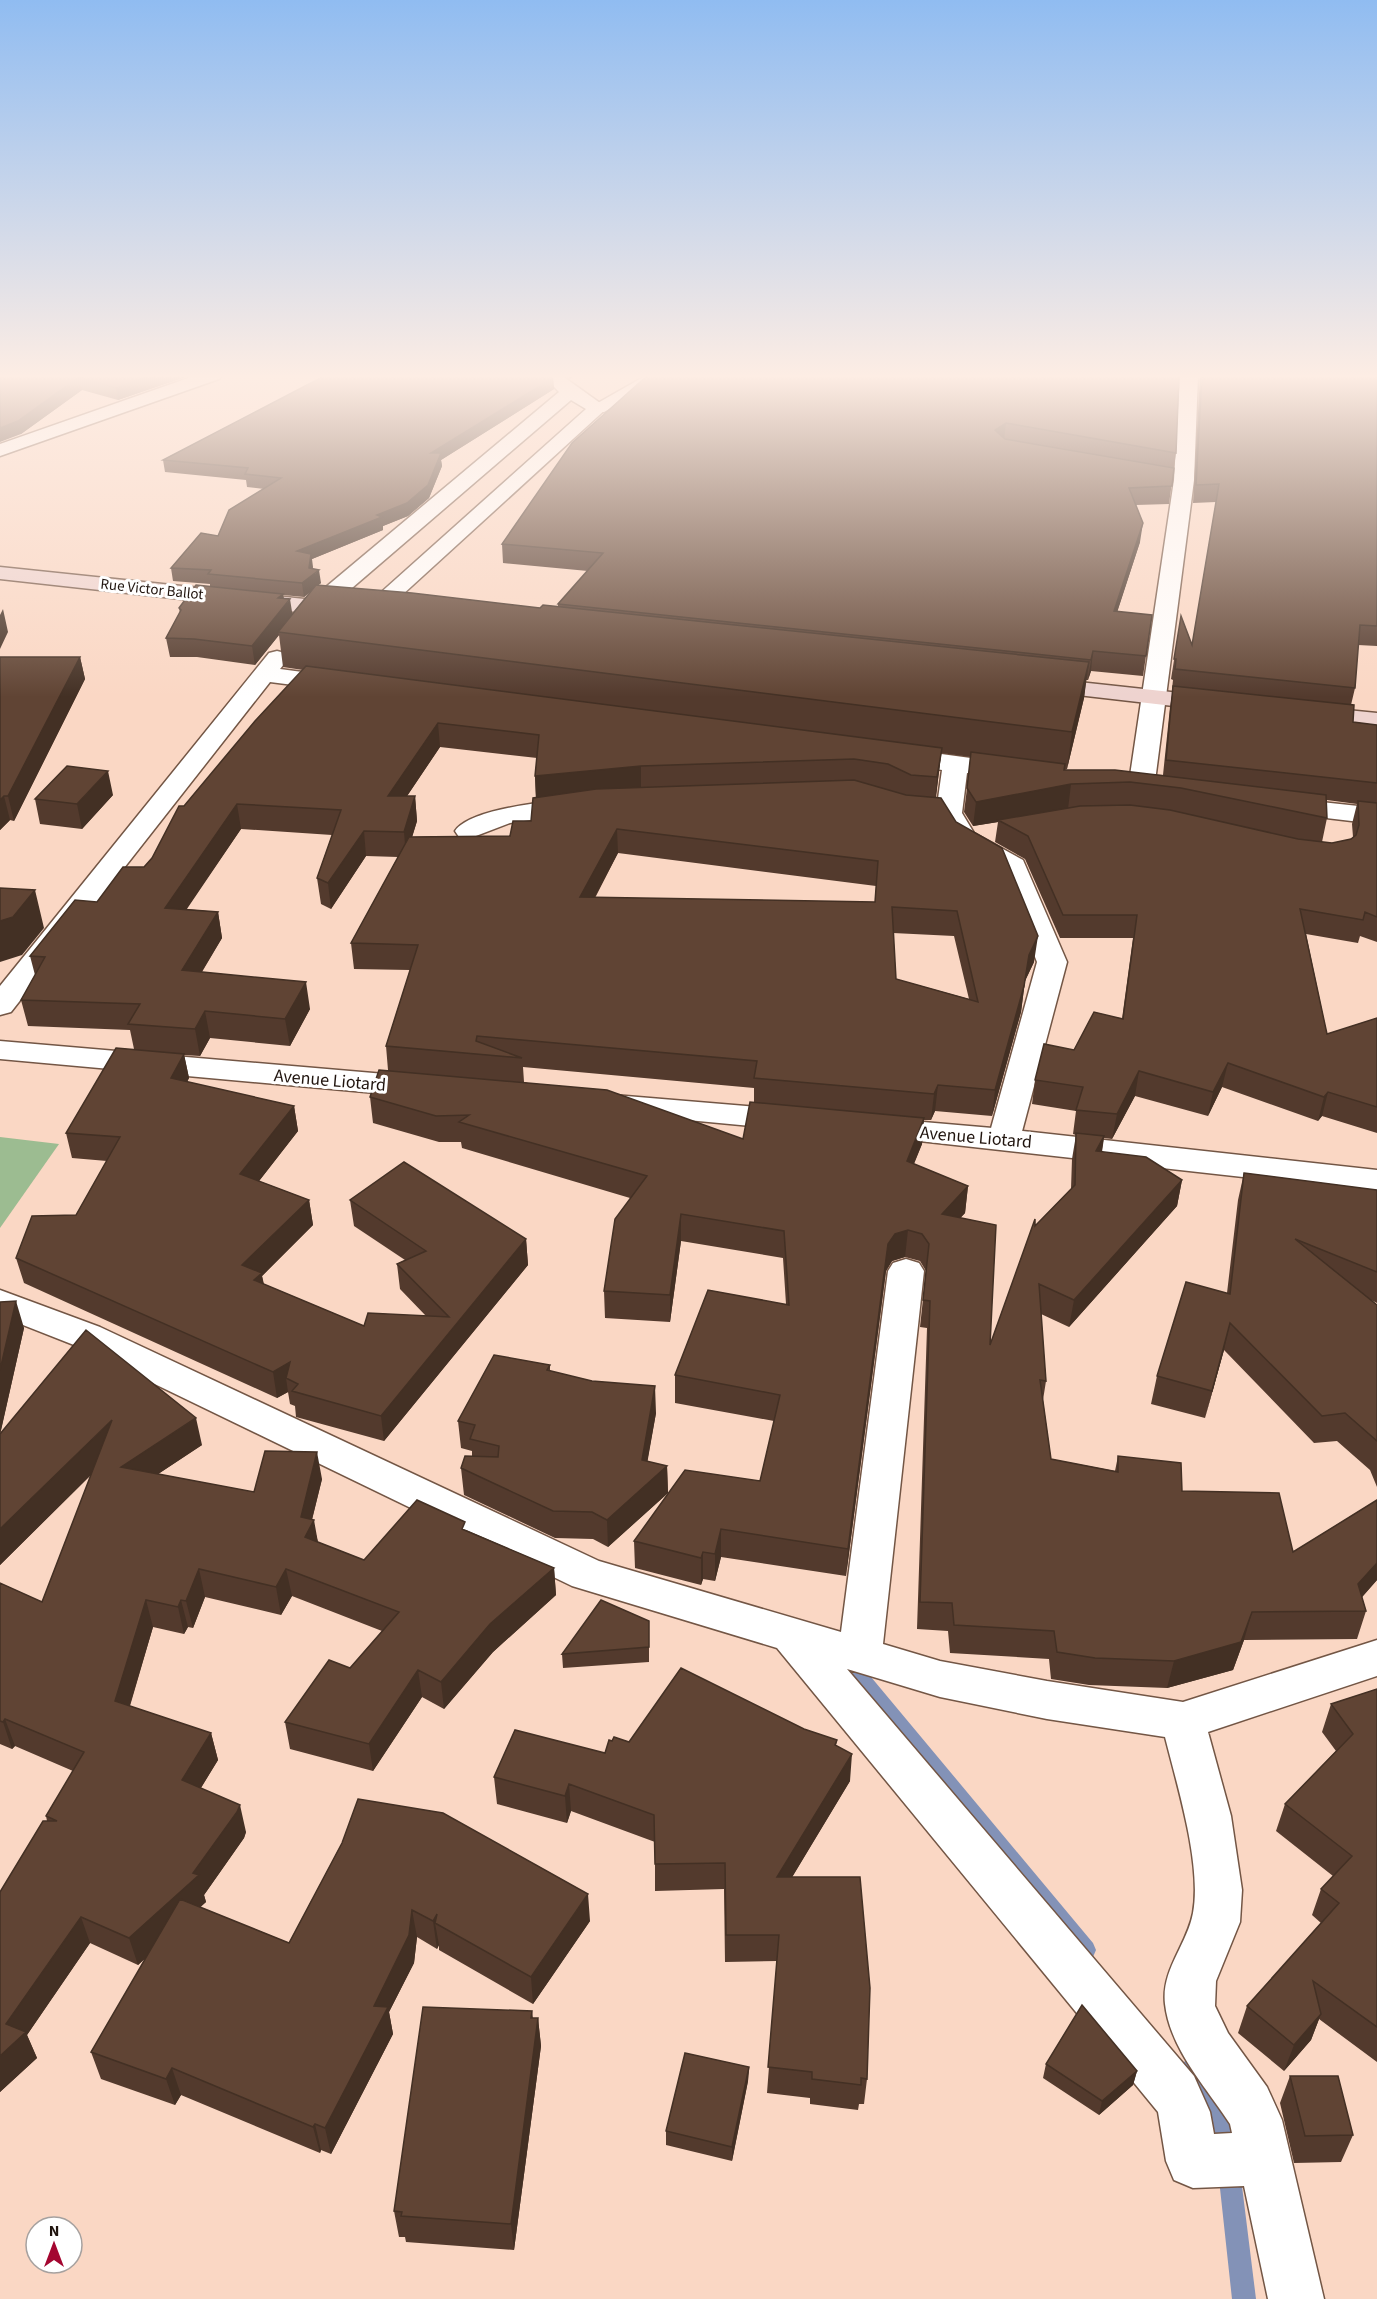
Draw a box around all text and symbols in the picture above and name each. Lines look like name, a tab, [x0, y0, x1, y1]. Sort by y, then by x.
street label: Rue Victor Ballot	[99, 574, 204, 605]
street label: Avenue Liotard	[273, 1063, 387, 1098]
street label: Avenue Liotard	[919, 1120, 1033, 1155]
north arrow	[24, 2215, 84, 2275]
text: N	[49, 2220, 59, 2242]

